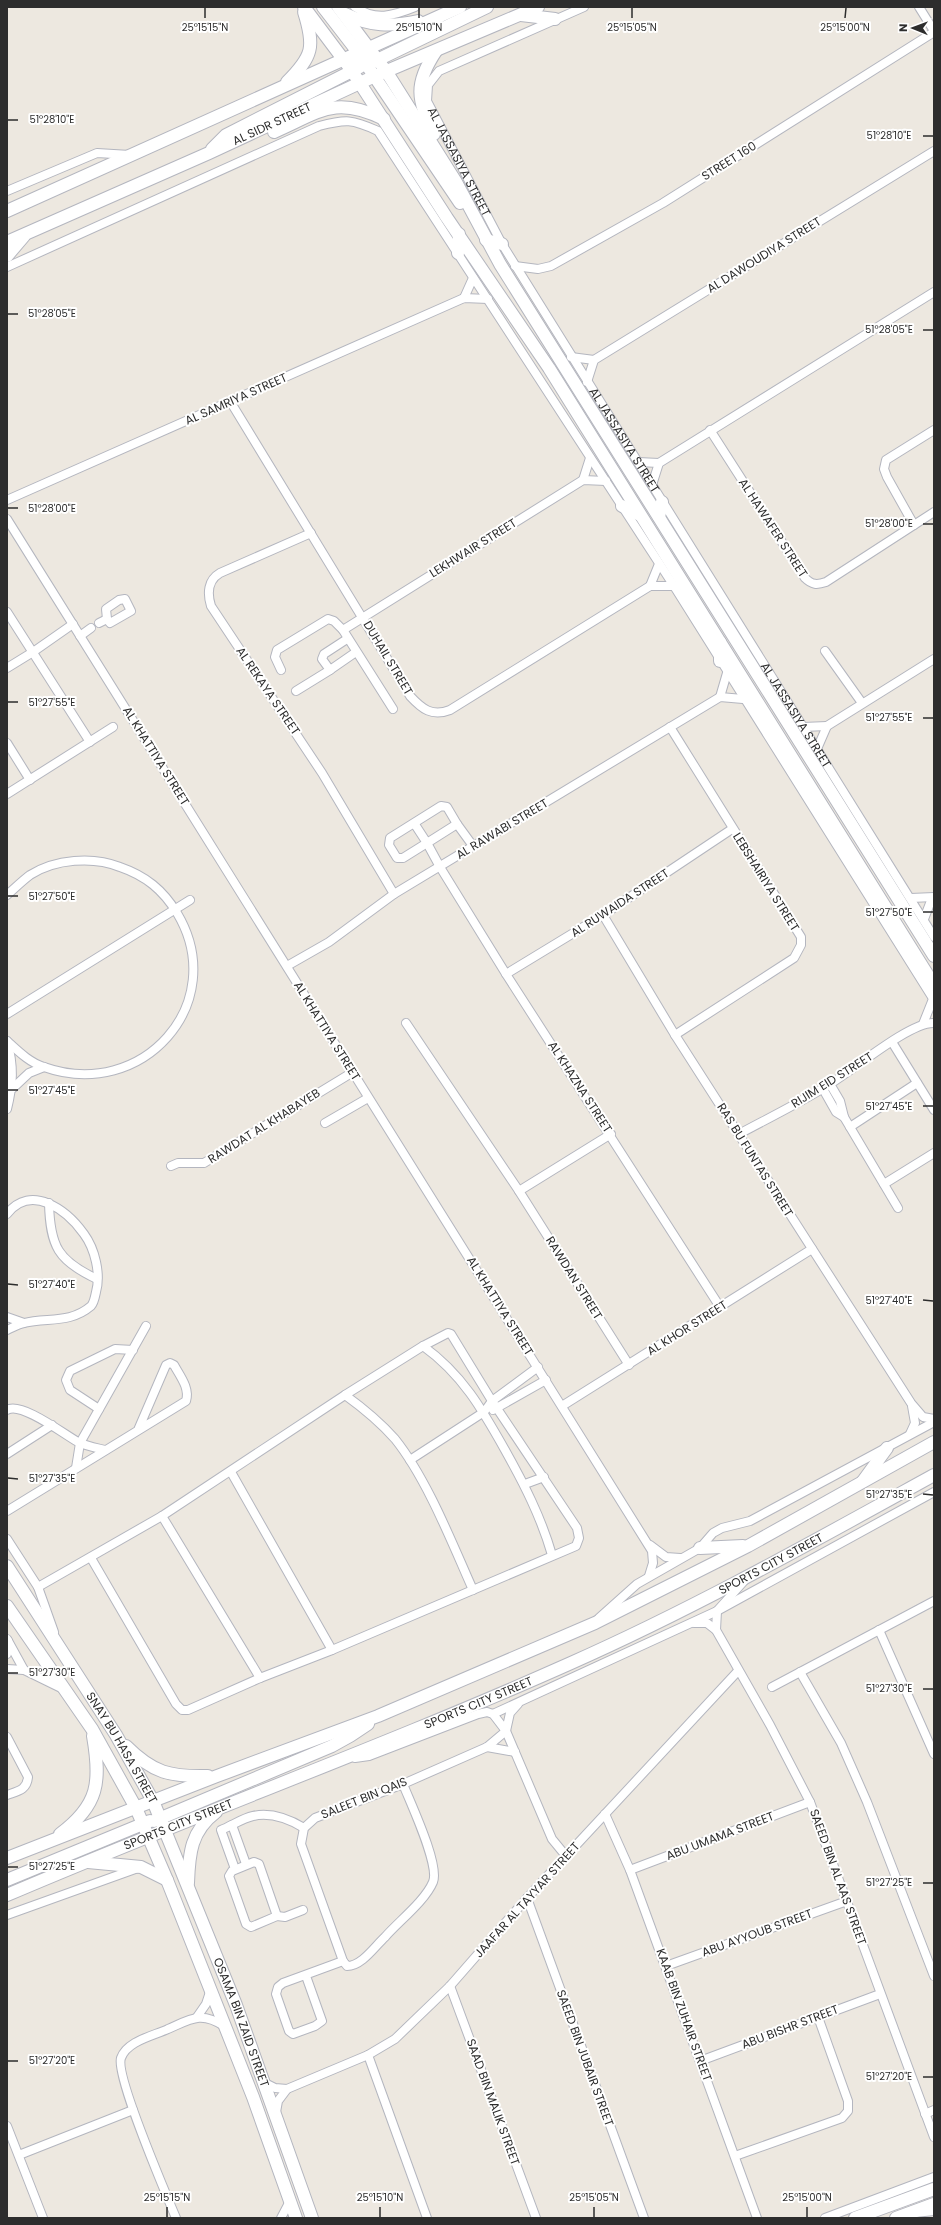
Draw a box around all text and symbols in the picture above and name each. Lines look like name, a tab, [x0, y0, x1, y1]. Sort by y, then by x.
north arrow	[893, 8, 933, 48]
text: 25°15'15"N	[182, 20, 228, 35]
text: 25°15'10"N	[396, 20, 442, 35]
text: 25°15'05"N	[607, 20, 657, 35]
text: 25°15'00"N	[820, 20, 870, 35]
text: N	[895, 24, 911, 32]
street label: AL SIDR STREET	[229, 98, 314, 149]
street label: AL JASSASIYA STREET	[424, 104, 495, 220]
text: 51°28'10"E	[30, 112, 74, 127]
text: 51°28'10"E	[867, 128, 911, 143]
street label: STREET 160	[698, 137, 759, 184]
street label: AL DAWOUDIYA STREET	[703, 212, 824, 297]
text: 51°28'05"E	[28, 306, 76, 321]
text: 51°28'05"E	[865, 322, 913, 337]
street label: AL SAMRIYA STREET	[182, 368, 290, 429]
street label: AL JASSASIYA STREET	[585, 384, 664, 496]
street label: AL HAWAFER STREET	[735, 475, 812, 581]
text: 51°28'00"E	[28, 501, 76, 516]
street label: LEKHWAIR STREET	[426, 514, 520, 581]
text: 51°28'00"E	[865, 516, 913, 531]
street label: DUHAIL STREET	[360, 617, 418, 699]
street label: AL REKAYA STREET	[233, 643, 305, 739]
street label: AL JASSASIYA STREET	[757, 659, 836, 771]
text: 51°27'55"E	[29, 695, 76, 710]
street label: AL KHATTIYA STREET	[119, 703, 194, 809]
text: 51°27'55"E	[866, 710, 913, 725]
street label: AL RAWABI STREET	[452, 794, 551, 863]
street label: LEBSHAIRIYA STREET	[729, 829, 804, 935]
street label: AL RUWAIDA STREET	[567, 864, 673, 941]
text: 51°27'50"E	[29, 889, 76, 904]
text: 51°27'50"E	[866, 905, 913, 920]
street label: AL KHATTIYA STREET	[290, 978, 365, 1084]
street label: AL KHAZNA STREET	[544, 1038, 617, 1136]
street label: RIJIM EID STREET	[788, 1047, 876, 1112]
text: 51°27'45"E	[29, 1083, 76, 1098]
street label: RAWDAT AL KHABAYEB	[204, 1084, 323, 1167]
text: 51°27'45"E	[866, 1099, 913, 1114]
street label: RAS BU FUNTAS STREET	[713, 1100, 798, 1220]
street label: RAWDAN STREET	[542, 1233, 607, 1323]
street label: AL KHATTIYA STREET	[463, 1253, 538, 1359]
text: 51°27'40"E	[29, 1277, 76, 1292]
text: 51°27'40"E	[866, 1293, 913, 1308]
street label: AL KHOR STREET	[643, 1296, 730, 1359]
text: 51°27'35"E	[29, 1471, 75, 1486]
text: 51°27'35"E	[866, 1487, 912, 1502]
street label: SPORTS CITY STREET	[715, 1528, 826, 1598]
text: 51°27'30"E	[29, 1665, 75, 1680]
street label: SPORTS CITY STREET	[421, 1672, 535, 1733]
text: 51°27'30"E	[866, 1681, 912, 1696]
street label: SNAY BU HASA STREET	[82, 1688, 162, 1807]
street label: SALEET BIN QAIS	[318, 1772, 410, 1823]
street label: SPORTS CITY STREET	[121, 1794, 235, 1854]
street label: SAEED BIN AL AAS STREET	[806, 1806, 871, 1948]
street label: ABU UMAMA STREET	[663, 1807, 777, 1864]
street label: JAAFAR AL TAYYAR STREET	[470, 1838, 584, 1961]
text: 51°27'25"E	[29, 1859, 75, 1874]
text: 51°27'25"E	[866, 1875, 912, 1890]
street label: ABU AYYOUB STREET	[699, 1904, 815, 1960]
street label: KAAB BIN ZUHAIR STREET	[653, 1946, 717, 2084]
street label: OSAMA BIN ZAID STREET	[210, 1955, 274, 2090]
street label: SAEED BIN JUBAIR STREET	[553, 1987, 618, 2129]
street label: ABU BISHR STREET	[739, 2000, 841, 2053]
street label: SAAD BIN MALIK STREET	[463, 2036, 524, 2168]
text: 51°27'20"E	[29, 2053, 75, 2068]
text: 51°27'20"E	[866, 2069, 912, 2084]
text: 25°15'15"N	[144, 2190, 190, 2205]
text: 25°15'10"N	[357, 2190, 403, 2205]
text: 25°15'05"N	[569, 2190, 619, 2205]
text: 25°15'00"N	[782, 2190, 832, 2205]

